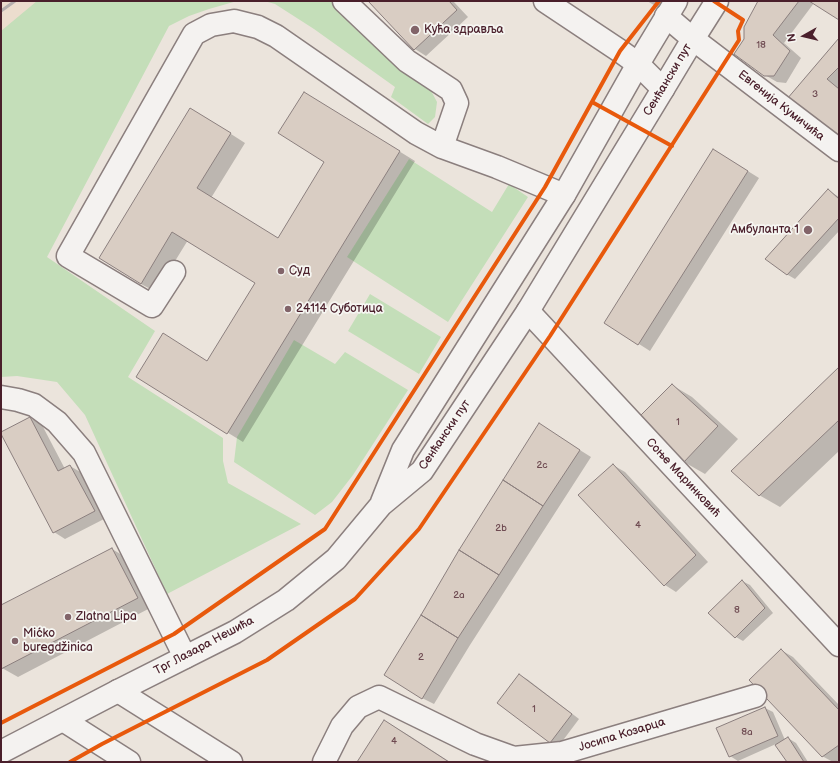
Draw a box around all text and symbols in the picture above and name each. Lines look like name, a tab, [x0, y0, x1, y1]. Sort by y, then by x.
north arrow	[784, 16, 824, 56]
place label: Кућа здравља	[424, 23, 504, 37]
marker: Кућа здравља	[409, 24, 421, 36]
text: N	[785, 33, 799, 43]
house number: 18	[756, 39, 766, 51]
street label: Сенћански пут	[641, 41, 695, 119]
street label: Евгенија Кумичића	[735, 68, 827, 144]
house number: 3	[812, 88, 818, 100]
place label: Амбуланта 1	[731, 223, 799, 237]
marker: Амбуланта 1	[802, 224, 814, 236]
place label: Суд	[289, 264, 310, 278]
marker: Суд	[276, 266, 286, 276]
place label: 24114 Суботица	[296, 302, 383, 316]
marker: 24114 Суботица	[283, 304, 293, 314]
street label: Сенћански пут	[416, 397, 474, 473]
house number: 1	[676, 416, 680, 428]
street label: Соње Маринковић	[643, 436, 723, 520]
house number: 2c	[536, 459, 548, 471]
house number: 4	[635, 519, 641, 531]
house number: 2b	[495, 522, 507, 534]
house number: 2a	[453, 589, 465, 601]
house number: 8	[734, 604, 740, 616]
place label: Zlatna Lipa	[76, 610, 137, 624]
marker: Zlatna Lipa	[63, 612, 73, 622]
street label: Трг Лазара Нешића	[152, 614, 256, 678]
place label: Mićko buregdžinica	[23, 627, 93, 655]
marker: Mićko buregdžinica	[10, 636, 20, 646]
house number: 2	[418, 651, 424, 663]
house number: 1	[532, 703, 536, 715]
street label: Јосипа Козарца	[577, 715, 667, 755]
house number: 8a	[741, 726, 753, 738]
house number: 4	[391, 735, 397, 747]

